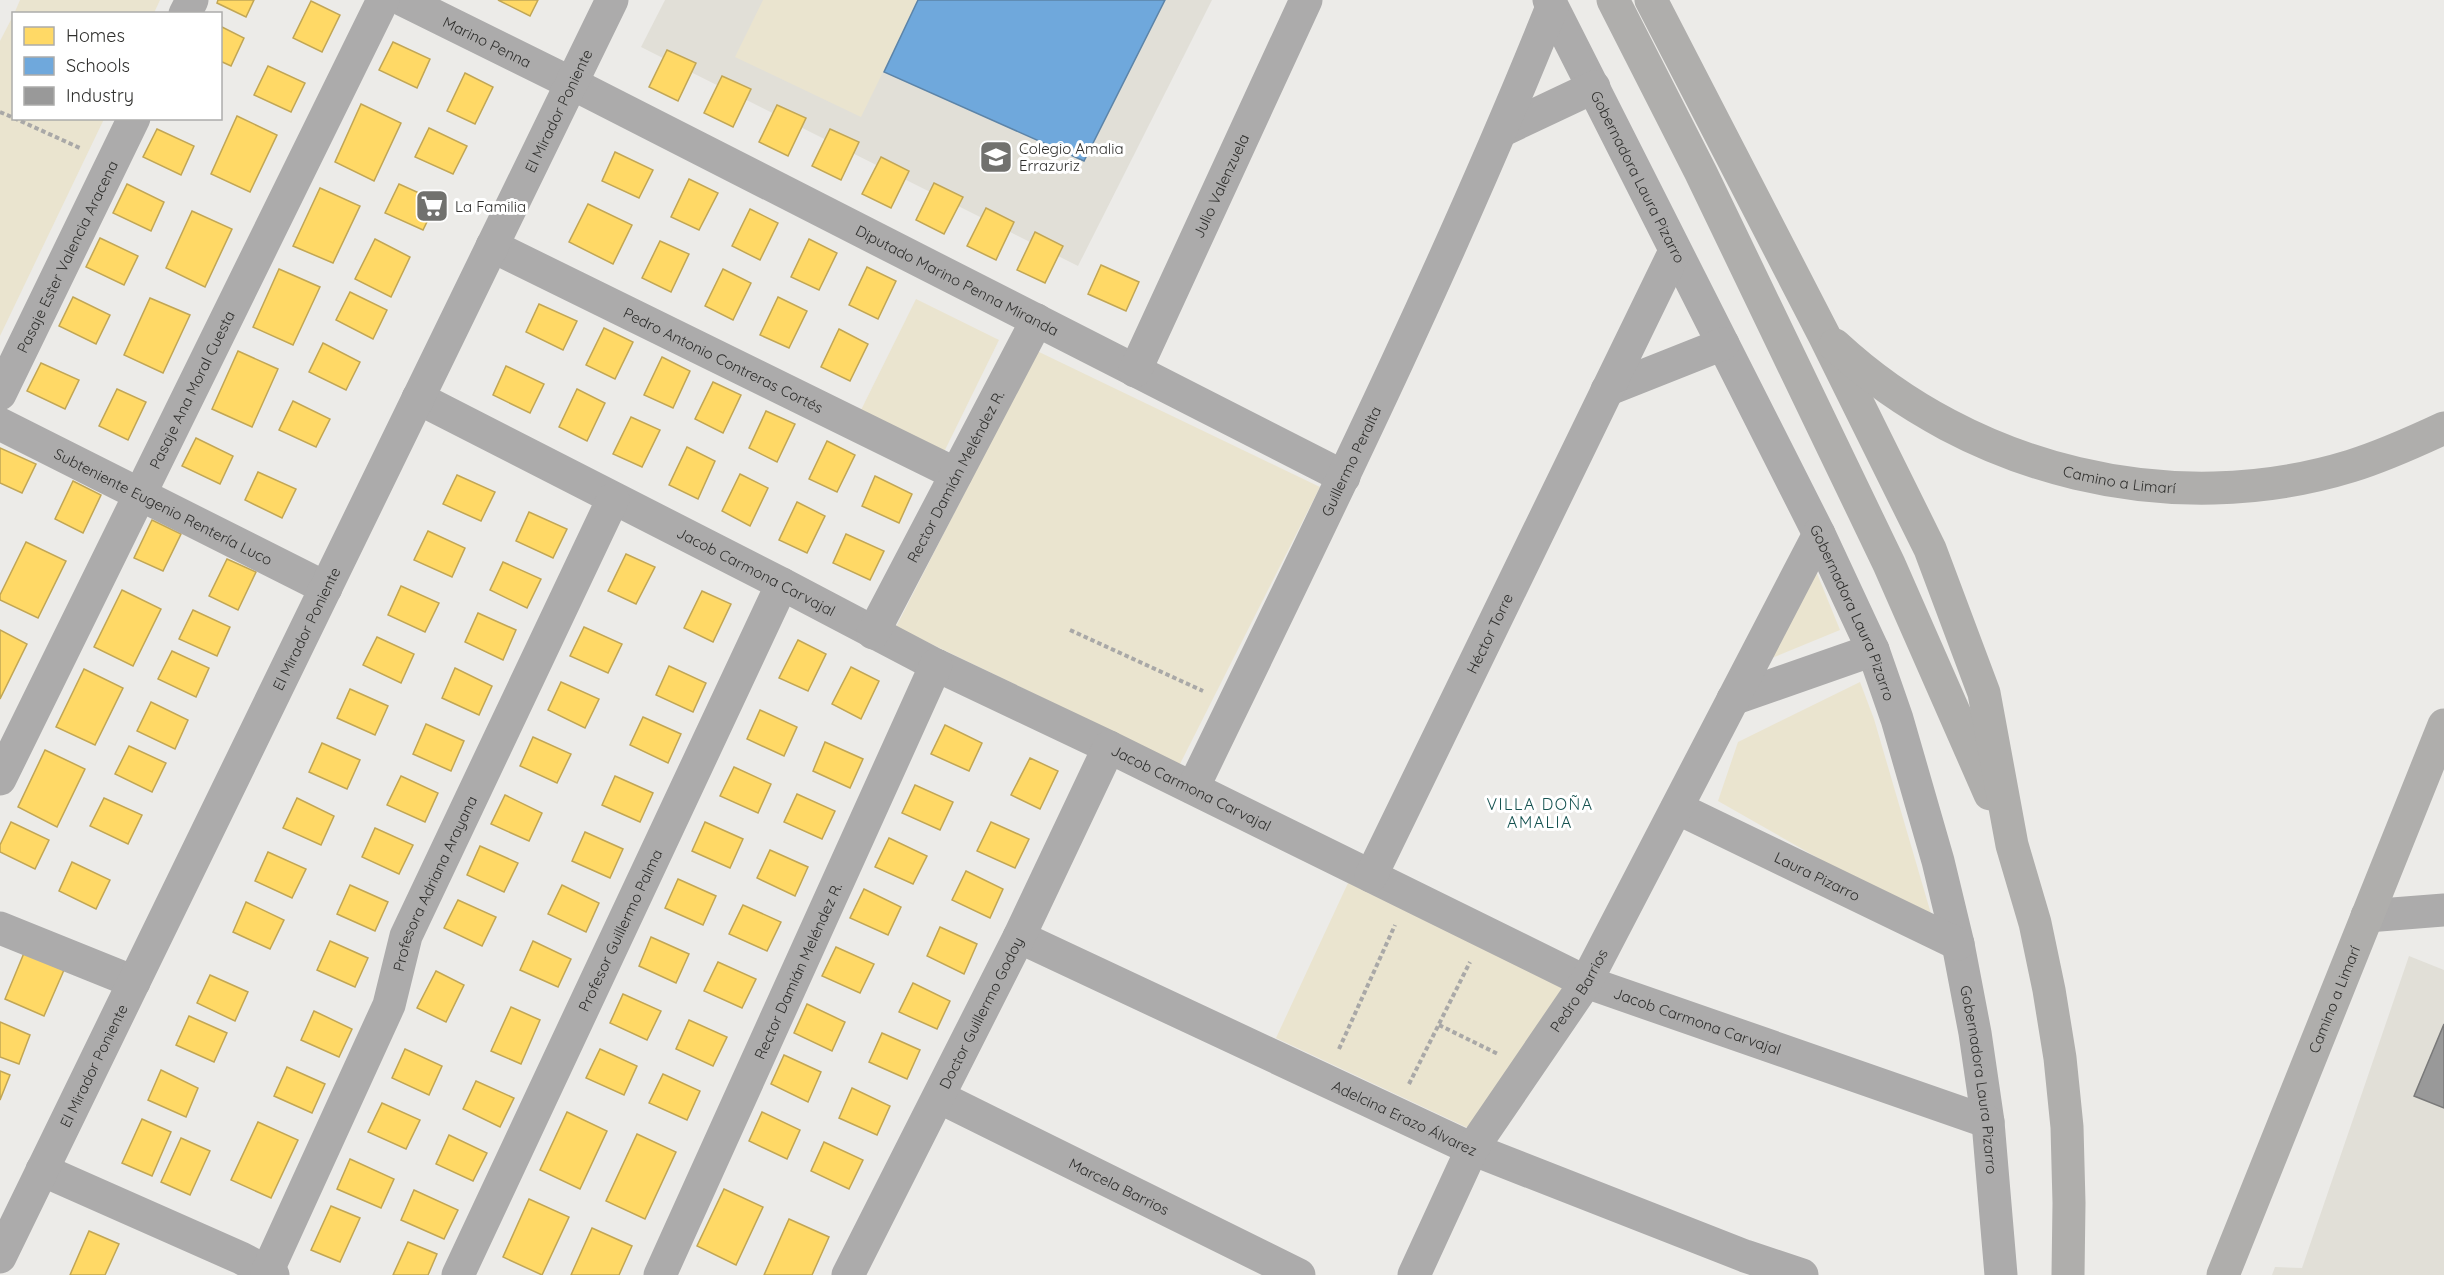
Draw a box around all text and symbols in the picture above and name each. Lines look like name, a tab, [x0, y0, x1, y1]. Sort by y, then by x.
legend	[12, 12, 222, 120]
street label: Marino Penna	[440, 12, 535, 71]
text: Homes	[66, 24, 125, 47]
street label: El Mirador Poniente	[520, 46, 596, 175]
text: Schools	[66, 54, 130, 77]
text: Industry	[66, 84, 134, 107]
street label: Gobernadora Laura Pizarro	[1587, 87, 1690, 266]
street label: Julio Valenzuela	[1188, 130, 1253, 241]
school or university icon: Colegio Amalia Errazuriz	[978, 139, 1014, 175]
place label: Colegio Amalia Errazuriz	[1019, 139, 1124, 175]
street label: Pasaje Ester Valencia Aracena	[12, 157, 122, 356]
supermarket icon: La Familia	[414, 188, 450, 224]
place label: La Familia	[455, 197, 526, 216]
street label: Diputado Marino Penna Miranda	[853, 220, 1062, 340]
street label: Pedro Antonio Contreras Cortés	[621, 303, 827, 417]
street label: Pasaje Ana Moral Cuesta	[145, 307, 238, 472]
street label: Rector Damián Meléndez R.	[902, 387, 1008, 566]
street label: Guillermo Peralta	[1316, 403, 1385, 519]
street label: Subteniente Eugenio Rentería Luco	[51, 443, 276, 569]
street label: Camino a Limarí	[2061, 461, 2177, 497]
street label: Gobernadora Laura Pizarro	[1806, 521, 1899, 703]
street label: Jacob Carmona Carvajal	[674, 522, 839, 620]
street label: El Mirador Poniente	[268, 564, 344, 693]
street label: Héctor Torre	[1462, 590, 1517, 677]
street label: Jacob Carmona Carvajal	[1108, 740, 1274, 835]
street label: Profesora Adriana Arayana	[388, 792, 481, 973]
district label: VILLA DOÑA AMALIA	[1486, 794, 1594, 832]
street label: Profesor Guillermo Palma	[574, 846, 666, 1014]
street label: Laura Pizarro	[1771, 847, 1863, 905]
street label: Rector Damián Meléndez R.	[749, 879, 846, 1062]
street label: Doctor Guillermo Godoy	[934, 933, 1027, 1092]
street label: Camino a Limarí	[2304, 942, 2364, 1056]
street label: Pedro Barrios	[1545, 945, 1611, 1035]
street label: Jacob Carmona Carvajal	[1611, 983, 1784, 1059]
street label: Gobernadora Laura Pizarro	[1957, 984, 2002, 1175]
street label: El Mirador Poniente	[55, 1001, 131, 1130]
street label: Adelcina Erazo Álvarez	[1329, 1076, 1480, 1160]
street label: Marcela Barrios	[1066, 1153, 1173, 1219]

